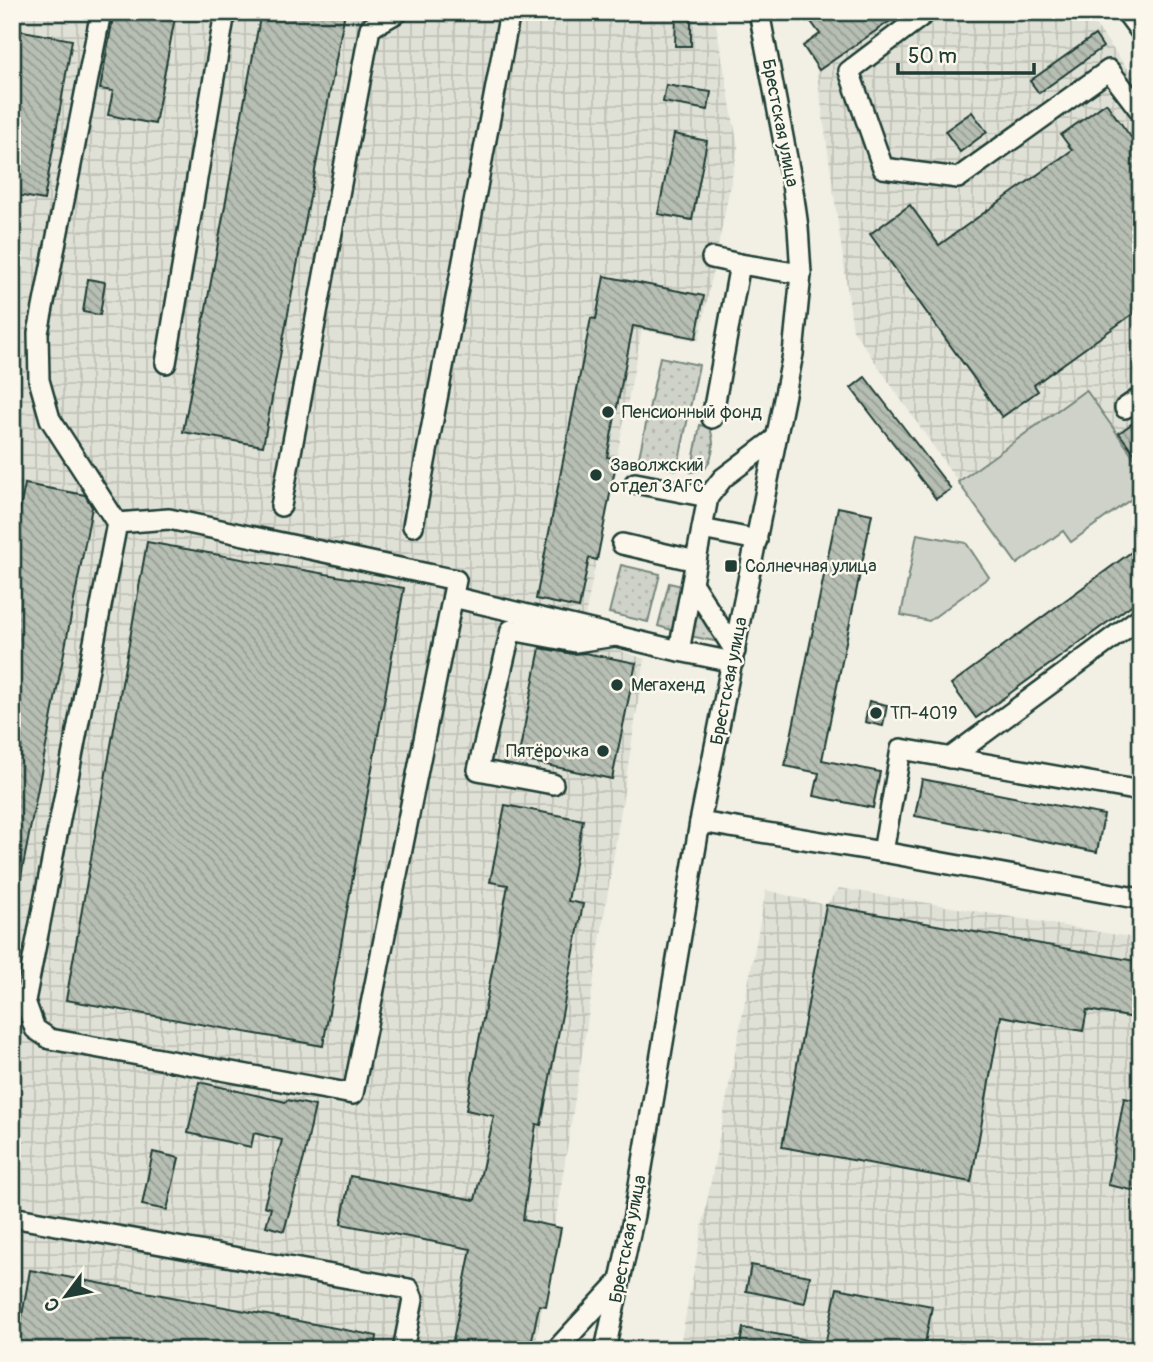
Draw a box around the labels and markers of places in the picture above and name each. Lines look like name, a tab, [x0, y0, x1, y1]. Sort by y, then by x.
place label: Пенсионный фонд	[622, 401, 762, 424]
marker: Пенсионный фонд	[600, 404, 616, 420]
place label: Заволжский отдел ЗАГС	[610, 454, 704, 498]
marker: Заволжский отдел ЗАГС	[588, 467, 604, 483]
place label: Солнечная улица	[745, 555, 877, 578]
marker: Солнечная улица	[723, 558, 739, 574]
place label: Мегахенд	[631, 674, 705, 697]
marker: Мегахенд	[609, 677, 625, 693]
place label: ТП-4019	[890, 702, 958, 725]
marker: ТП-4019	[868, 705, 884, 721]
place label: Пятёрочка	[506, 740, 589, 763]
marker: Пятёрочка	[595, 743, 611, 759]

